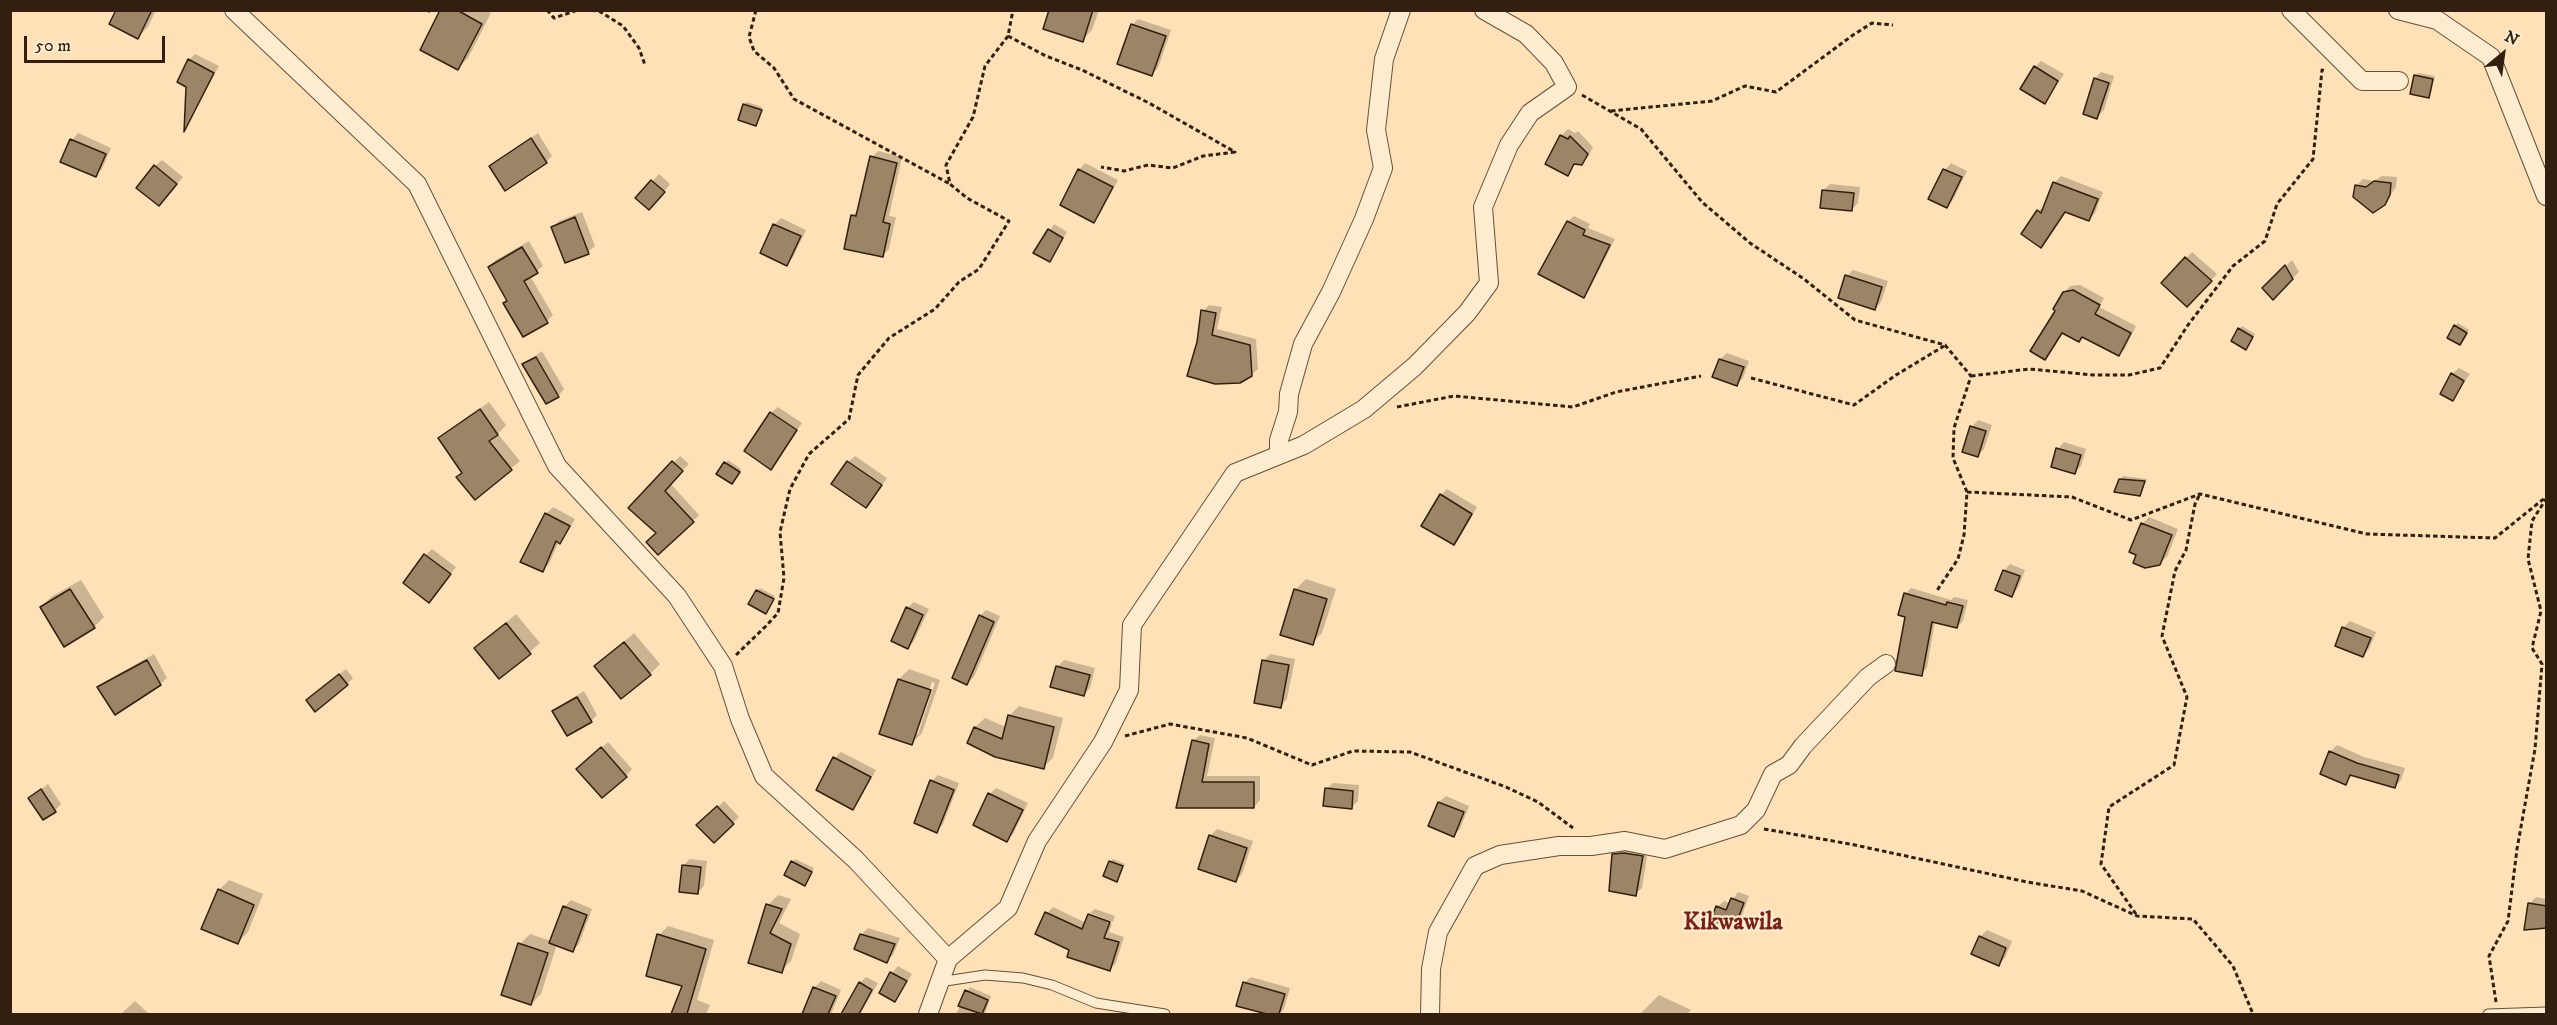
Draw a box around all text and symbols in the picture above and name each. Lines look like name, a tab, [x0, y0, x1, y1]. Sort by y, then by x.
scale bar	[27, 24, 168, 62]
north arrow	[2473, 24, 2533, 84]
text: N	[2501, 26, 2522, 50]
text: 50 m	[35, 35, 71, 57]
district label: Kikwawila	[1683, 910, 1783, 938]

